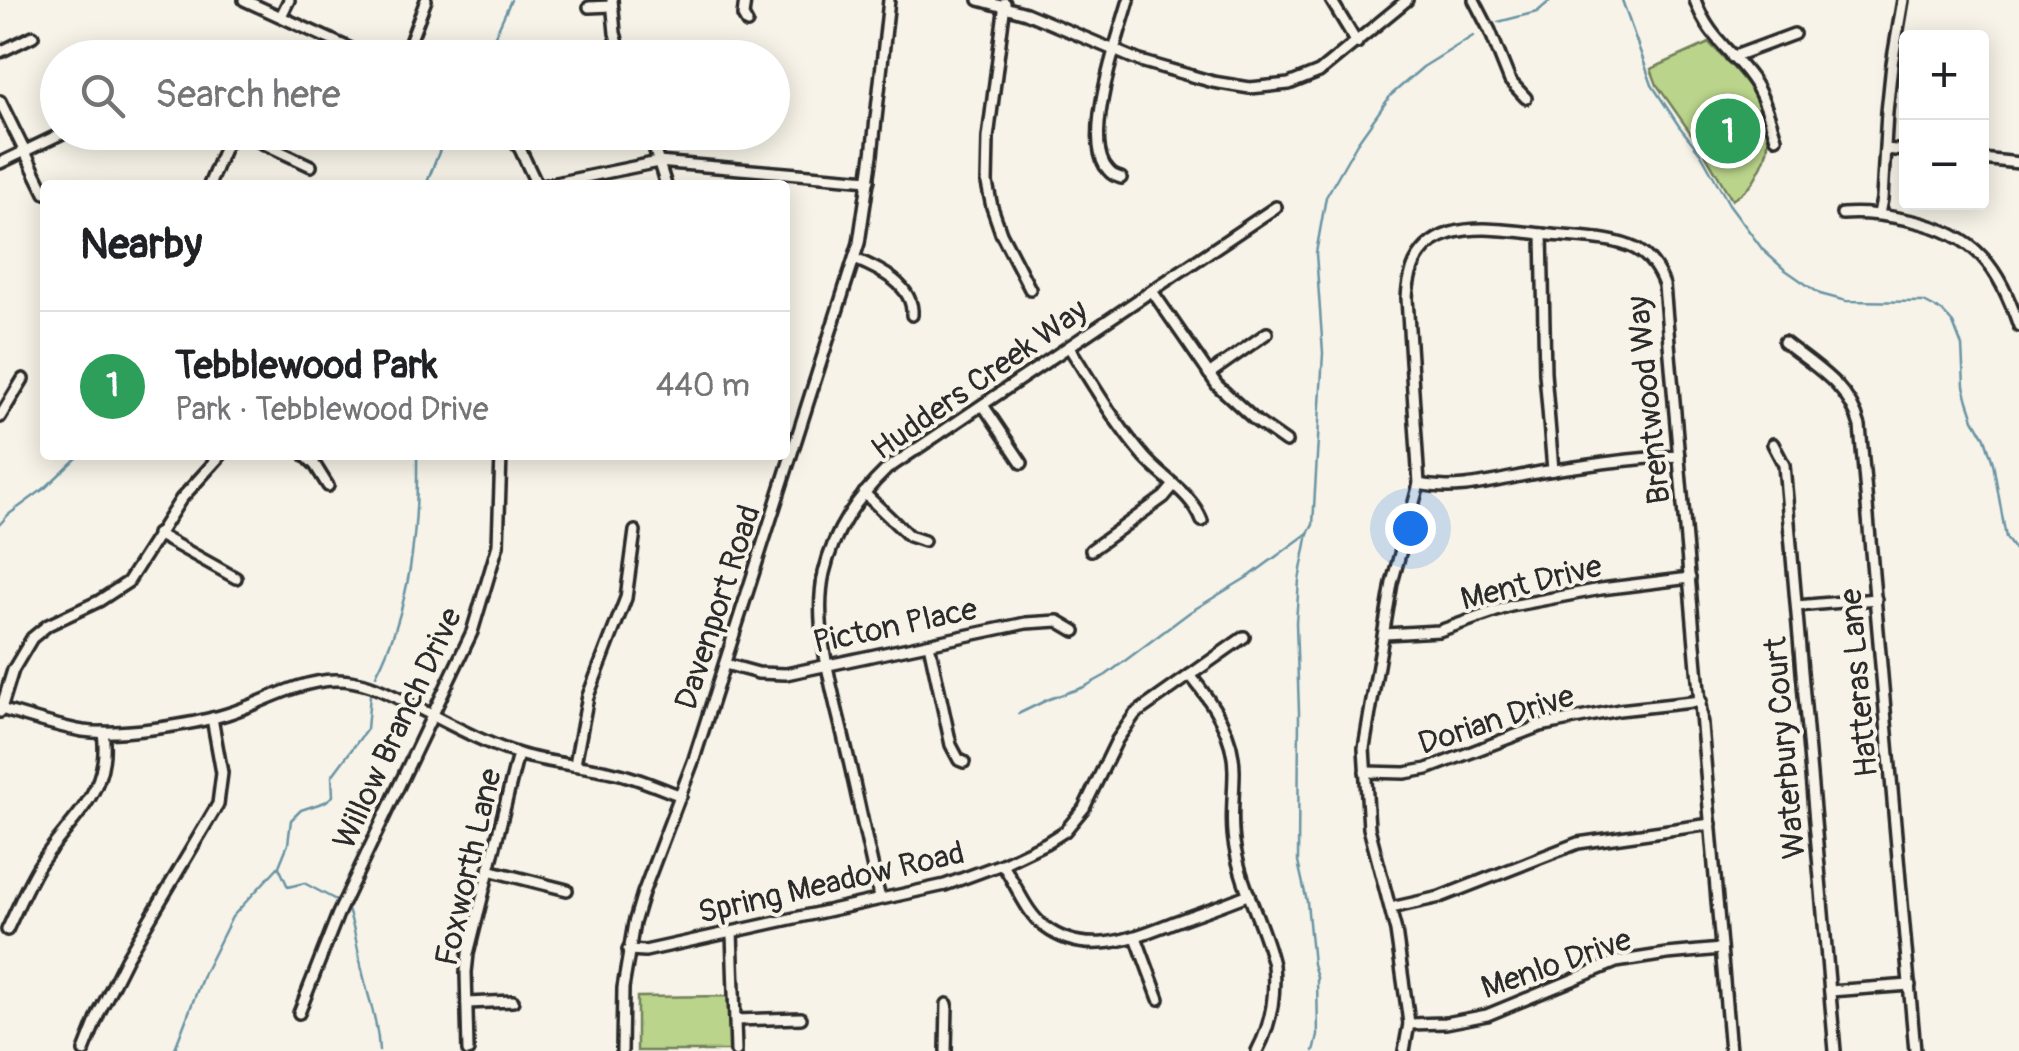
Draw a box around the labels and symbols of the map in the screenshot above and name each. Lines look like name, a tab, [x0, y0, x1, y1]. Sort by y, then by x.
pin: 1	[1696, 94, 1760, 168]
street label: Hudders Creek Way	[864, 290, 1096, 469]
street label: Brentwood Way	[1618, 293, 1680, 506]
street label: Davenport Road	[666, 500, 770, 715]
your location	[1385, 503, 1436, 554]
street label: Ment Drive	[1456, 546, 1606, 620]
street label: Hatteras Lane	[1831, 587, 1887, 779]
street label: Picton Place	[810, 589, 981, 663]
street label: Willow Branch Drive	[324, 601, 471, 855]
street label: Waterbury Court	[1755, 635, 1815, 860]
street label: Dorian Drive	[1413, 676, 1580, 764]
street label: Foxworth Lane	[427, 764, 511, 970]
street label: Spring Meadow Road	[694, 833, 968, 933]
street label: Menlo Drive	[1476, 920, 1637, 1008]

